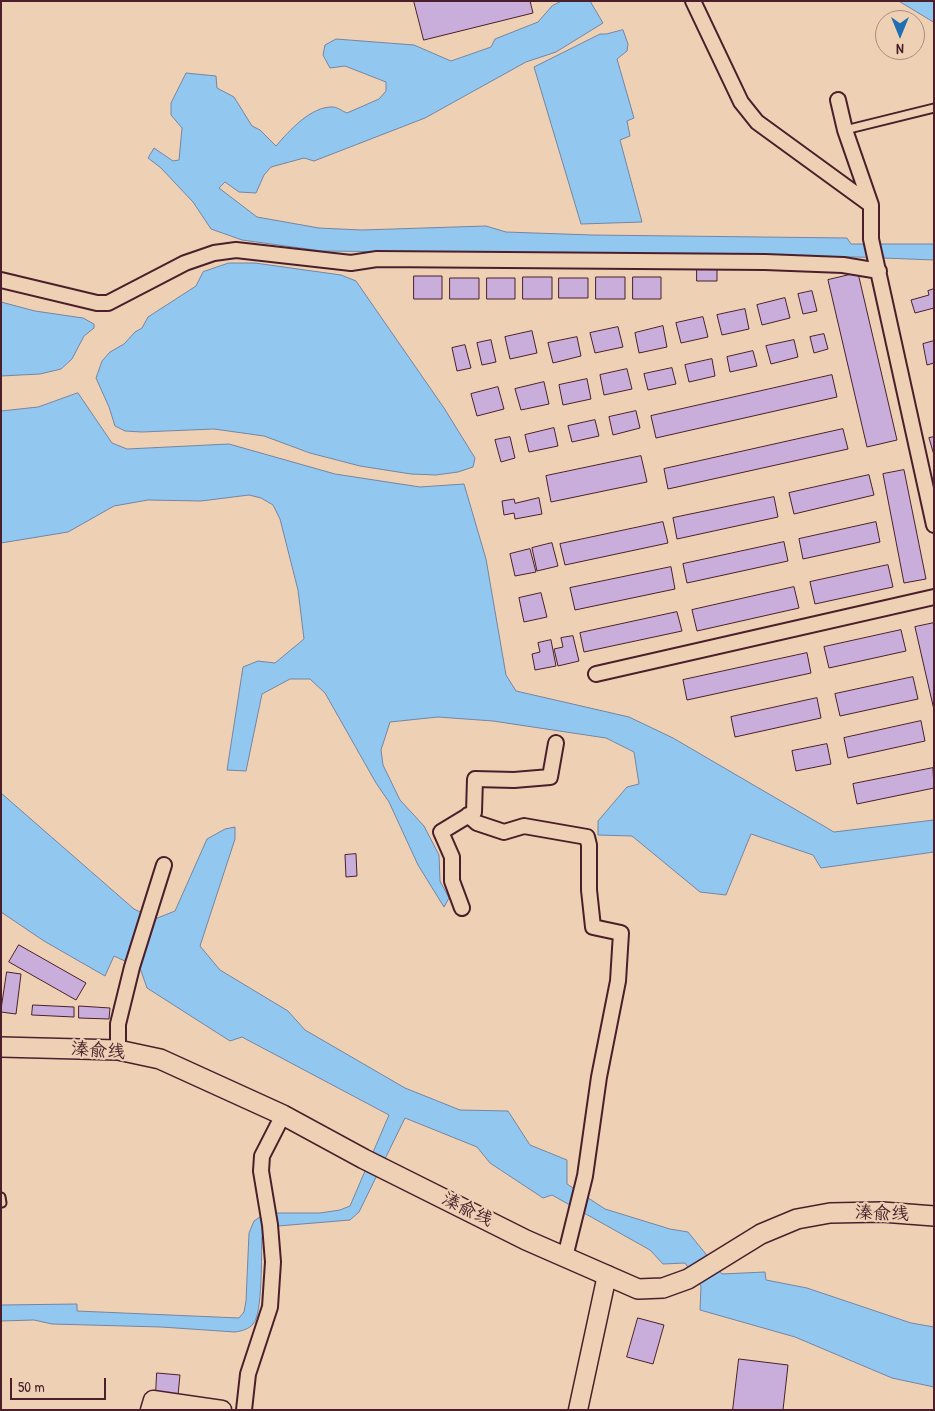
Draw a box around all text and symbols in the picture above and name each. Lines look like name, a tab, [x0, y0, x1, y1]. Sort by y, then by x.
north arrow	[875, 10, 925, 60]
text: N	[896, 40, 904, 59]
street label: 溱俞线	[70, 1038, 126, 1064]
street label: 溱俞线	[438, 1188, 496, 1232]
street label: 溱俞线	[855, 1202, 909, 1226]
scale bar	[12, 1368, 109, 1400]
text: 50 m	[18, 1376, 45, 1397]

